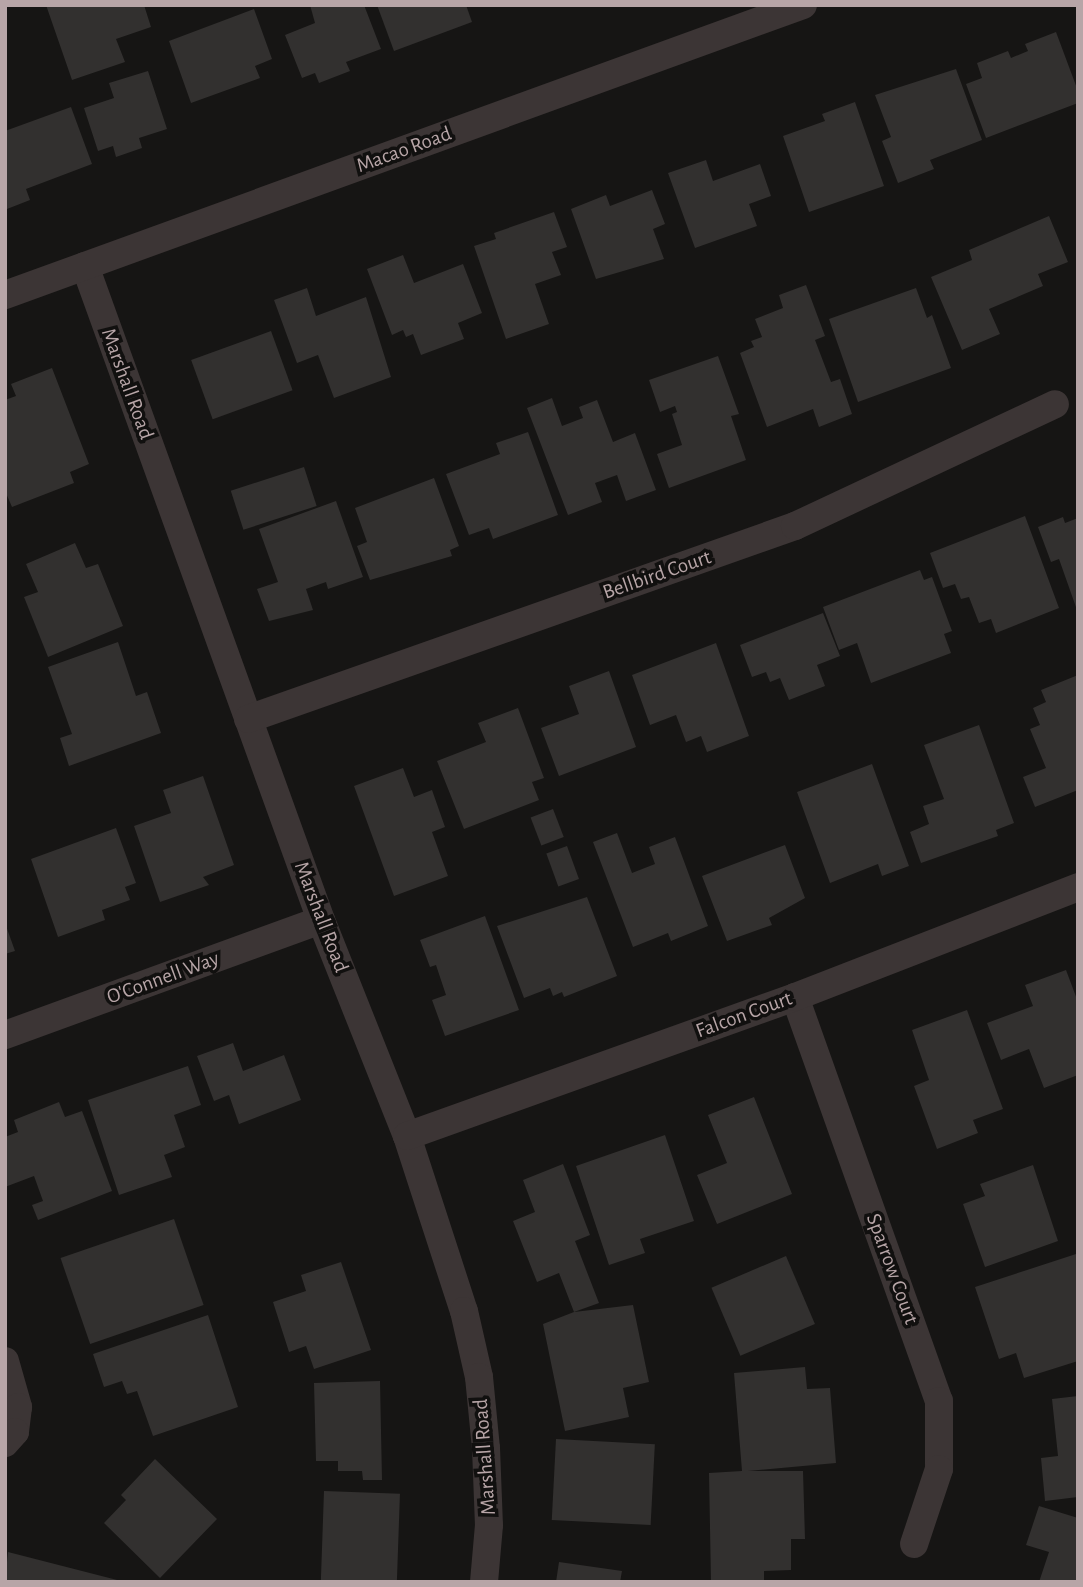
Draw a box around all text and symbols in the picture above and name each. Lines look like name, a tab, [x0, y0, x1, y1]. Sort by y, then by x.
street label: Macao Road	[353, 121, 455, 179]
street label: Marshall Road	[95, 325, 159, 443]
street label: Bellbird Court	[600, 545, 714, 605]
street label: Marshall Road	[288, 858, 354, 976]
street label: O'Connell Way	[103, 946, 223, 1010]
street label: Falcon Court	[692, 986, 796, 1044]
street label: Sparrow Court	[860, 1210, 924, 1328]
street label: Marshall Road	[468, 1398, 502, 1516]

